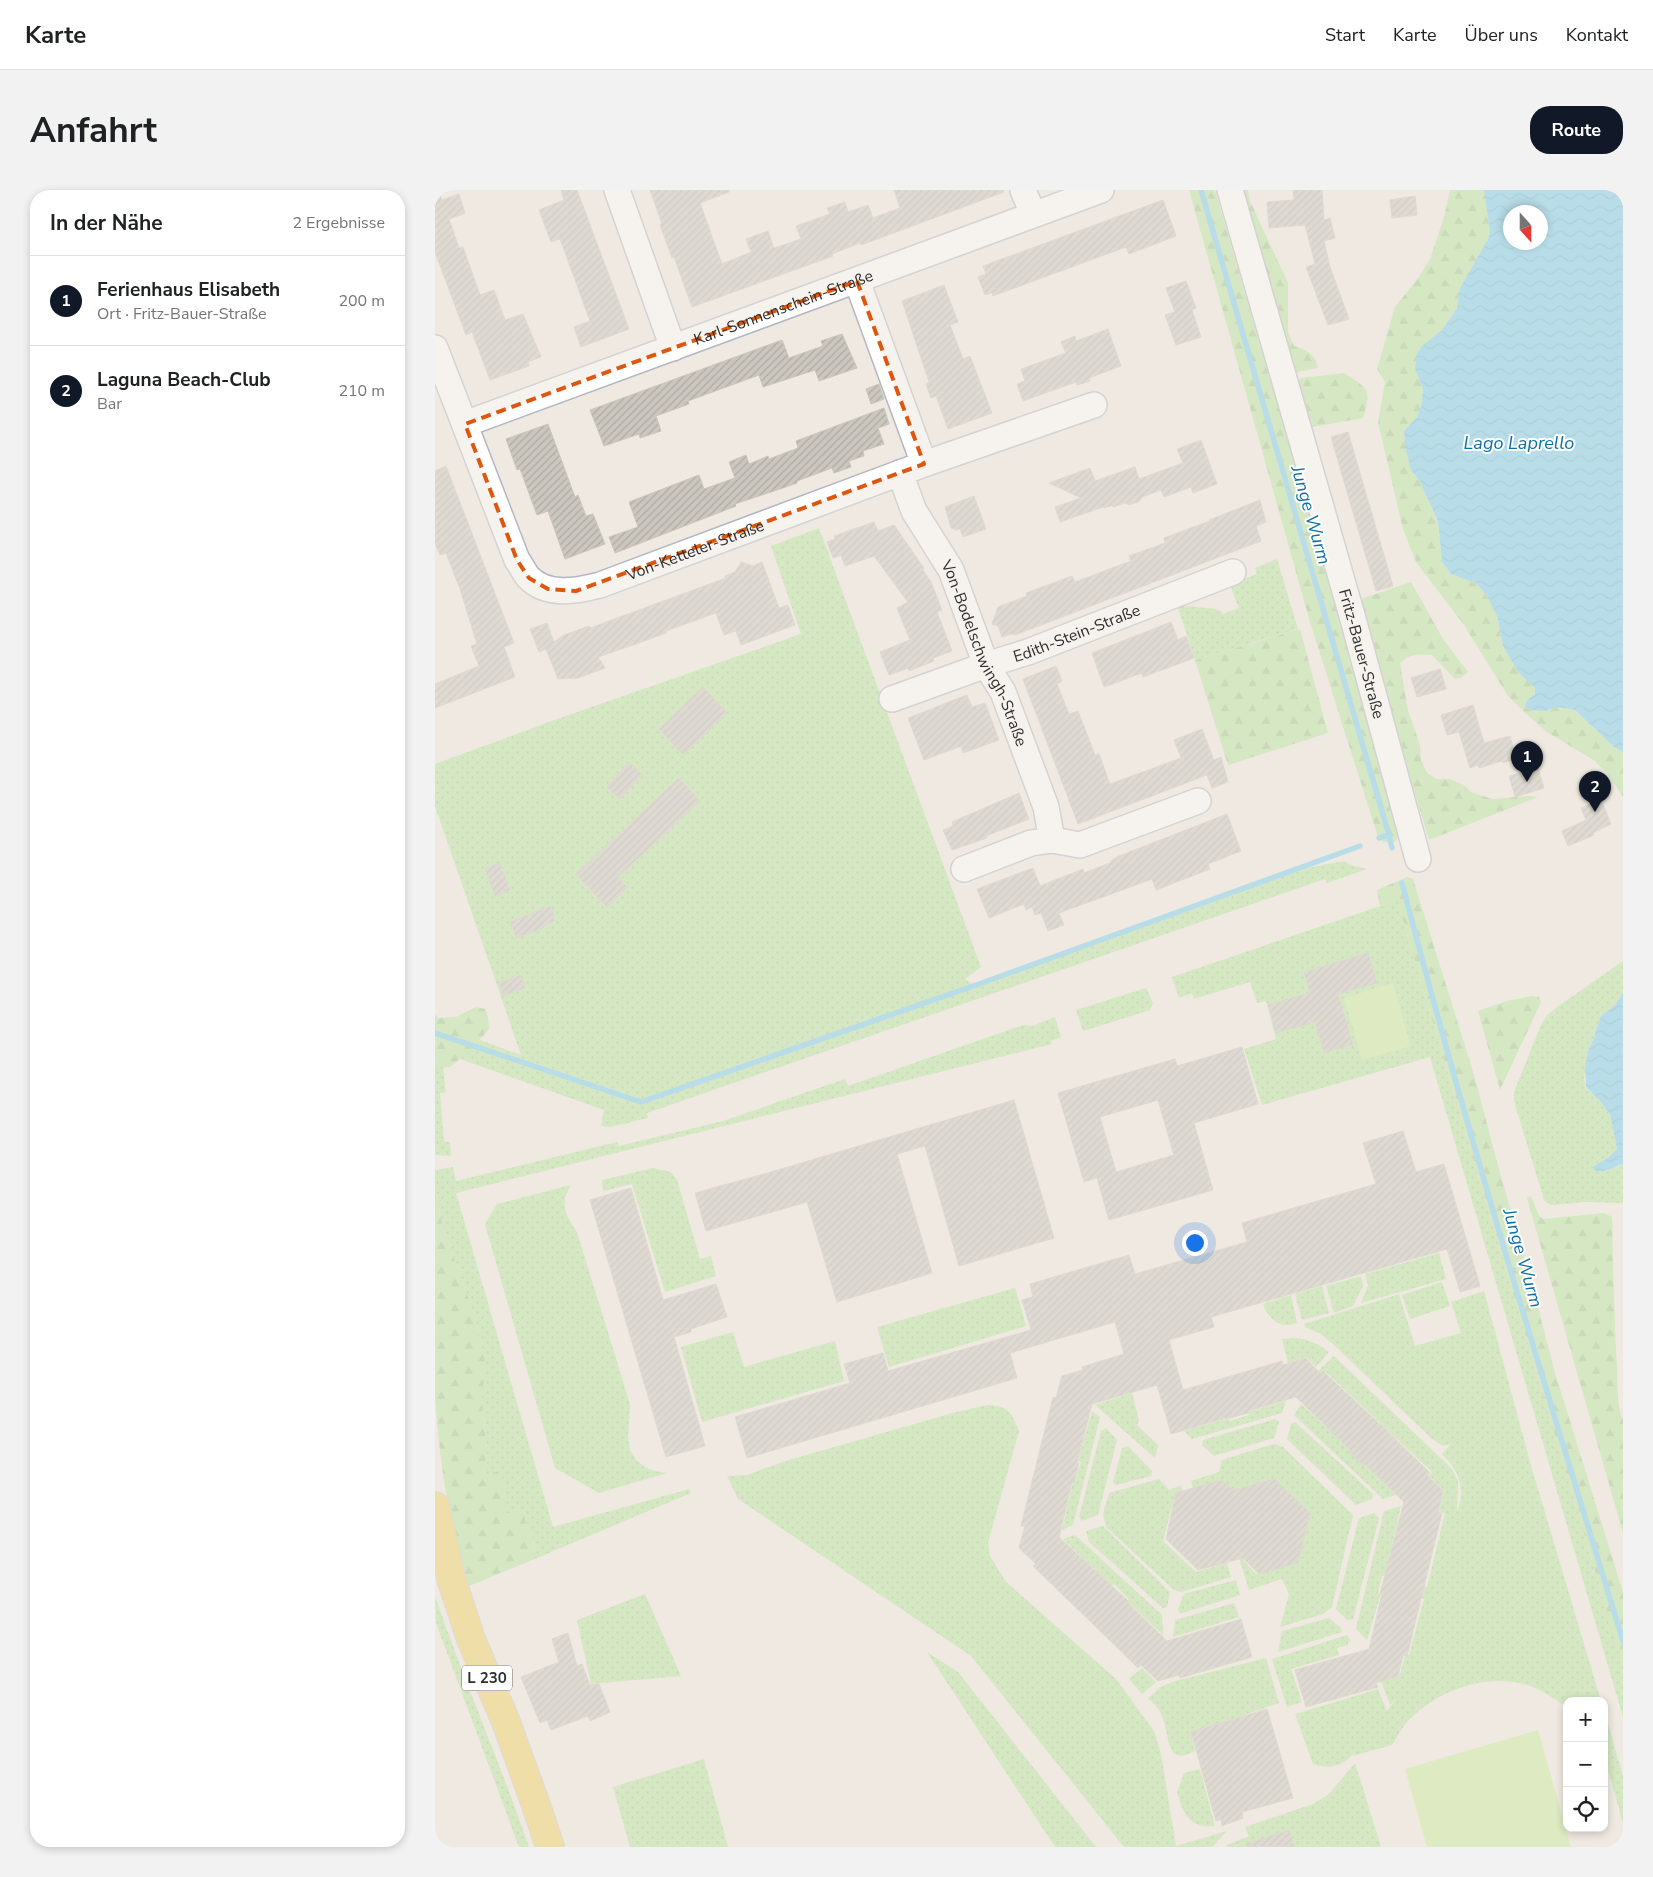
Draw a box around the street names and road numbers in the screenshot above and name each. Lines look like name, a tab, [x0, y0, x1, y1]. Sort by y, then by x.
street label: Karl-Sonnenschein-Straße	[691, 265, 876, 351]
street label: Von-Ketteler-Straße	[622, 515, 767, 587]
street label: Von-Bodelschwingh-Straße	[935, 555, 1032, 750]
street label: Fritz-Bauer-Straße	[1333, 586, 1389, 721]
street label: Edith-Stein-Straße	[1011, 599, 1144, 668]
road number: L 230	[462, 1666, 512, 1690]

